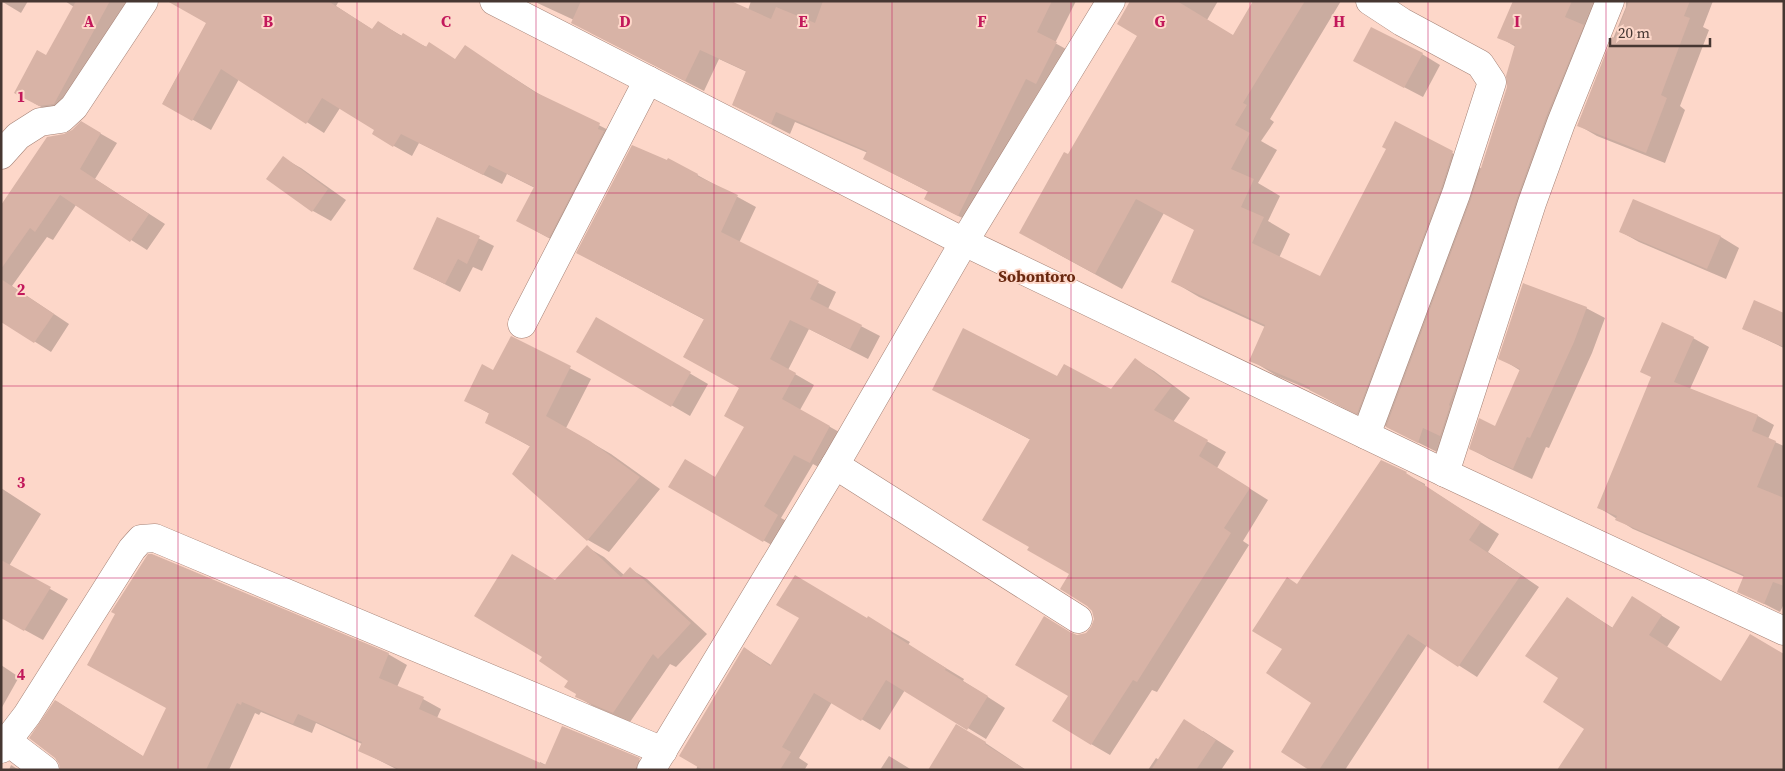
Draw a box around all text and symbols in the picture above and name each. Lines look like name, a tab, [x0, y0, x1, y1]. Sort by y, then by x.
text: A	[84, 10, 95, 32]
text: B	[263, 10, 274, 32]
text: C	[441, 10, 451, 32]
text: D	[619, 10, 631, 32]
text: E	[798, 10, 808, 32]
text: F	[977, 10, 987, 32]
text: G	[1155, 10, 1166, 32]
text: H	[1333, 10, 1345, 32]
text: I	[1514, 10, 1520, 32]
scale bar	[1610, 15, 1710, 47]
text: 20 m	[1618, 22, 1650, 43]
text: 1	[17, 85, 25, 107]
district label: Sobontoro	[998, 265, 1076, 287]
text: 2	[17, 278, 26, 300]
text: 3	[17, 471, 26, 493]
text: 4	[17, 663, 26, 685]

